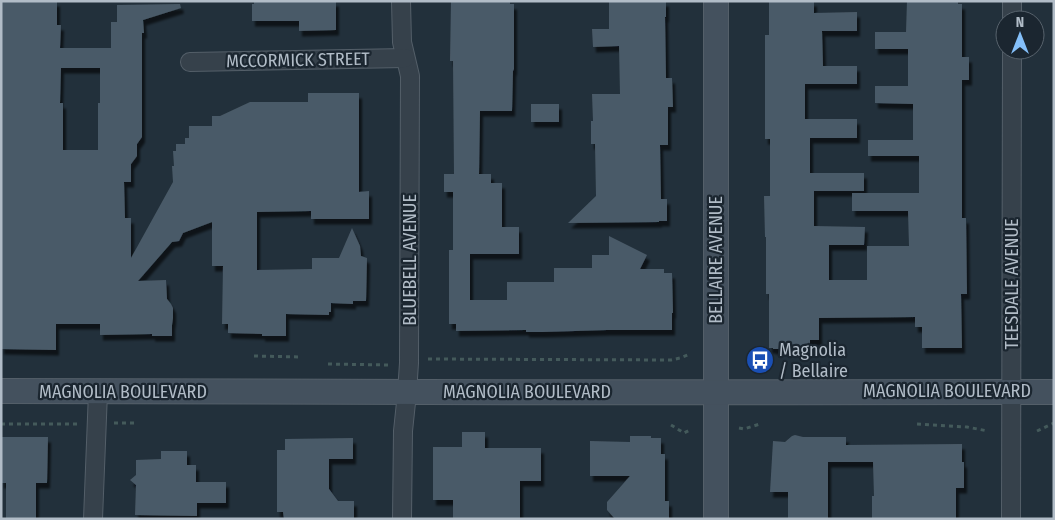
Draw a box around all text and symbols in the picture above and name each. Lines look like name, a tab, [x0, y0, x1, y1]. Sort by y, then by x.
north arrow	[995, 10, 1045, 60]
text: N	[1016, 14, 1024, 31]
street label: MCCORMICK STREET	[226, 48, 371, 72]
street label: BLUEBELL AVENUE	[399, 194, 421, 326]
street label: BELLAIRE AVENUE	[705, 196, 727, 324]
street label: TEESDALE AVENUE	[1001, 218, 1023, 350]
place label: Magnolia / Bellaire	[779, 339, 848, 382]
bus stop icon: Magnolia / Bellaire	[745, 345, 775, 375]
street label: MAGNOLIA BOULEVARD	[863, 380, 1031, 402]
street label: MAGNOLIA BOULEVARD	[39, 381, 207, 403]
street label: MAGNOLIA BOULEVARD	[443, 381, 611, 403]

